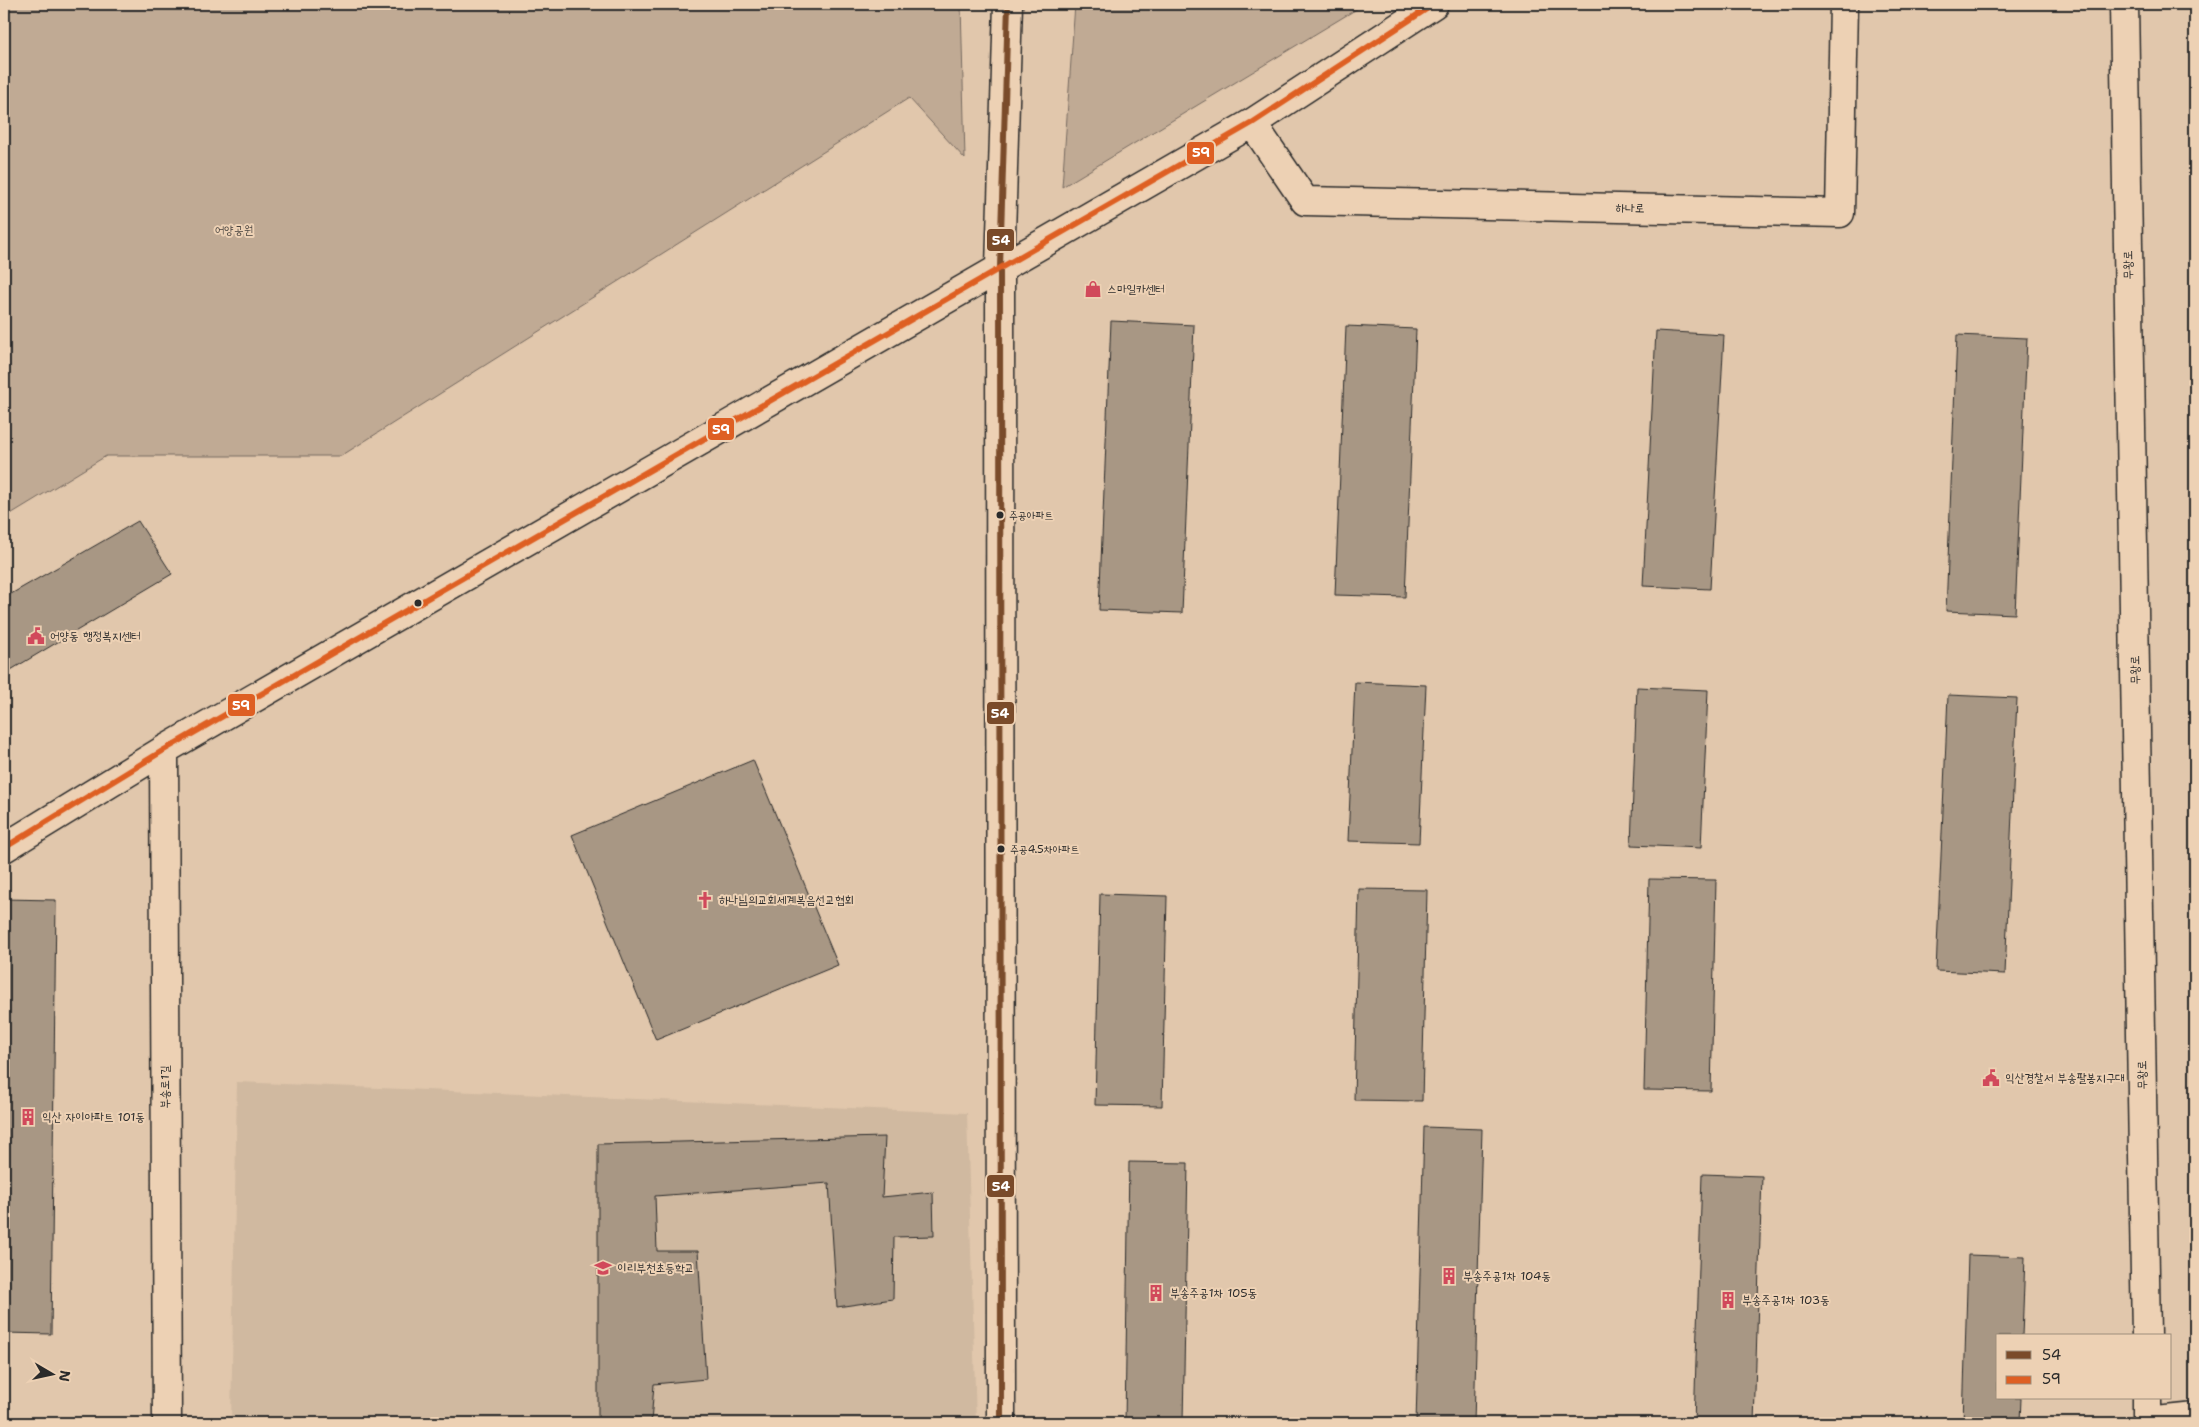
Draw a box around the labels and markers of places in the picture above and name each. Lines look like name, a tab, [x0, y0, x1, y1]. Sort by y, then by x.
shop icon: 스마일카센터	[1083, 279, 1103, 299]
place label: 스마일카센터	[1107, 281, 1165, 297]
place label: 주공아파트	[1009, 508, 1053, 523]
marker: 주공아파트	[995, 510, 1005, 520]
unlabelled marker	[413, 598, 423, 608]
public building icon: 어양동 행정복지센터	[26, 626, 46, 646]
place label: 어양동 행정복지센터	[50, 628, 141, 644]
place label: 주공4.5차아파트	[1010, 842, 1079, 857]
marker: 주공4.5차아파트	[996, 844, 1006, 854]
church icon: 하나님의교회세계복음선교협회	[695, 890, 715, 910]
place label: 하나님의교회세계복음선교협회	[719, 892, 854, 908]
public building icon: 익산경찰서 부송팔봉지구대	[1981, 1068, 2001, 1088]
place label: 익산경찰서 부송팔봉지구대	[2005, 1070, 2125, 1086]
building icon: 익산 자이아파트 101동	[18, 1107, 38, 1127]
place label: 익산 자이아파트 101동	[42, 1109, 145, 1125]
school or university icon: 이리부천초등학교	[593, 1258, 613, 1278]
place label: 이리부천초등학교	[617, 1260, 694, 1276]
building icon: 부송주공1차 104동	[1439, 1266, 1459, 1286]
place label: 부송주공1차 104동	[1463, 1268, 1551, 1284]
building icon: 부송주공1차 105동	[1146, 1283, 1166, 1303]
place label: 부송주공1차 105동	[1170, 1285, 1257, 1301]
building icon: 부송주공1차 103동	[1718, 1290, 1738, 1310]
place label: 부송주공1차 103동	[1742, 1292, 1830, 1308]

